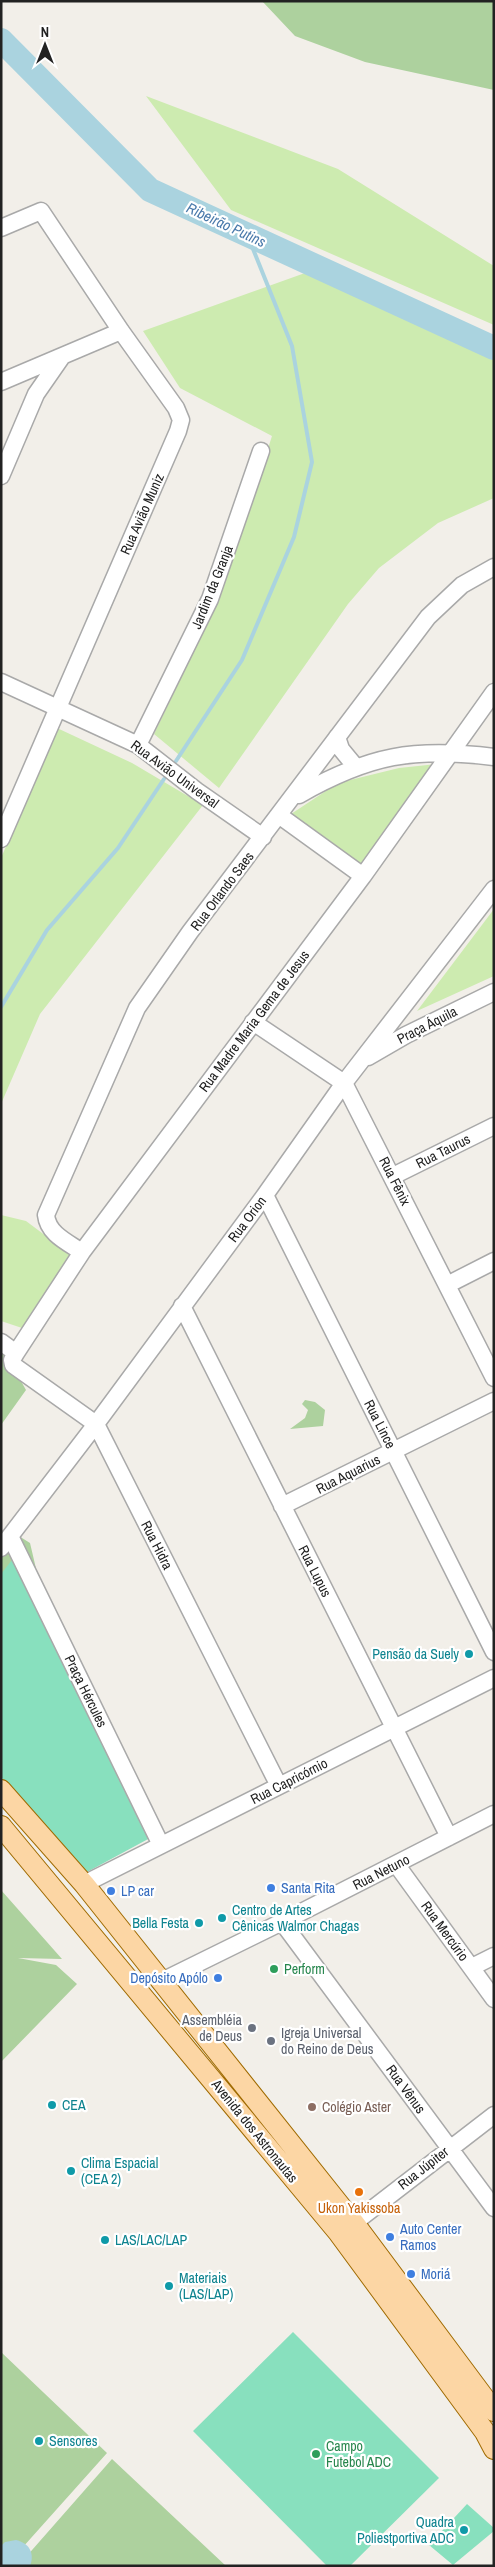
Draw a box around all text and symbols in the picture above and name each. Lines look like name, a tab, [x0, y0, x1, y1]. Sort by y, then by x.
north arrow	[20, 20, 70, 70]
text: N	[41, 23, 49, 41]
water label: Ribeirão Putins	[183, 197, 269, 252]
street label: Rua Avião Muniz	[116, 470, 168, 558]
street label: Jardim da Granja	[187, 542, 237, 631]
street label: Rua Avião Universal	[127, 736, 223, 812]
street label: Rua Orlando Saes	[186, 848, 258, 934]
street label: Rua Madre Maria Gema de Jesus	[195, 946, 313, 1095]
street label: Praça Áquila	[394, 1002, 461, 1048]
street label: Rua Taurus	[413, 1130, 473, 1172]
street label: Rua Fênix	[375, 1154, 415, 1209]
street label: Rua Orion	[224, 1192, 270, 1246]
street label: Rua Lince	[360, 1397, 400, 1451]
street label: Rua Aquarius	[313, 1450, 383, 1498]
street label: Rua Hidra	[137, 1518, 177, 1573]
street label: Rua Lupus	[294, 1542, 336, 1600]
place label: Pensão da Suely	[372, 1645, 459, 1663]
marker: Pensão da Suely	[463, 1648, 475, 1660]
street label: Praça Hércules	[61, 1652, 111, 1730]
street label: Rua Capricórnio	[247, 1754, 331, 1808]
street label: Rua Netuno	[350, 1850, 412, 1894]
place label: Santa Rita	[281, 1879, 336, 1897]
place label: LP car	[121, 1882, 154, 1900]
marker: Santa Rita	[265, 1882, 277, 1894]
marker: LP car	[105, 1885, 117, 1897]
street label: Rua Mercúrio	[417, 1898, 473, 1964]
place label: Centro de Artes Cênicas Walmor Chagas	[232, 1901, 359, 1935]
marker: Centro de Artes Cênicas Walmor Chagas	[216, 1912, 228, 1924]
place label: Bella Festa	[132, 1914, 190, 1932]
marker: Bella Festa	[193, 1917, 205, 1929]
place label: Perform	[284, 1960, 325, 1978]
marker: Perform	[268, 1963, 280, 1975]
place label: Depósito Apólo	[130, 1969, 208, 1987]
marker: Depósito Apólo	[212, 1972, 224, 1984]
place label: Assembléia de Deus	[181, 2011, 243, 2045]
marker: Assembléia de Deus	[246, 2022, 258, 2034]
place label: Igreja Universal do Reino de Deus	[281, 2024, 374, 2058]
marker: Igreja Universal do Reino de Deus	[265, 2035, 277, 2047]
street label: Rua Vênus	[382, 2061, 430, 2117]
street label: Avenida dos Astronautas	[207, 2075, 302, 2186]
place label: CEA	[62, 2096, 86, 2114]
place label: Colégio Aster	[322, 2098, 391, 2116]
marker: CEA	[46, 2099, 58, 2111]
marker: Colégio Aster	[306, 2101, 318, 2113]
street label: Rua Júpiter	[394, 2143, 452, 2193]
place label: Clima Espacial (CEA 2)	[81, 2154, 158, 2188]
marker: Clima Espacial (CEA 2)	[65, 2165, 77, 2177]
marker: Ukon Yakissoba	[353, 2186, 365, 2198]
place label: Ukon Yakissoba	[318, 2199, 401, 2217]
place label: Auto Center Ramos	[399, 2220, 461, 2254]
place label: LAS/LAC/LAP	[115, 2231, 187, 2249]
marker: Auto Center Ramos	[384, 2231, 396, 2243]
marker: LAS/LAC/LAP	[99, 2234, 111, 2246]
place label: Moriá	[421, 2265, 451, 2283]
marker: Moriá	[405, 2268, 417, 2280]
place label: Materiais (LAS/LAP)	[179, 2269, 233, 2303]
marker: Materiais (LAS/LAP)	[163, 2280, 175, 2292]
place label: Sensores	[49, 2432, 98, 2450]
marker: Sensores	[33, 2435, 45, 2447]
place label: Campo Futebol ADC	[326, 2437, 391, 2471]
marker: Campo Futebol ADC	[310, 2448, 322, 2460]
place label: Quadra Poliestportiva ADC	[357, 2513, 455, 2547]
marker: Quadra Poliestportiva ADC	[458, 2524, 470, 2536]

